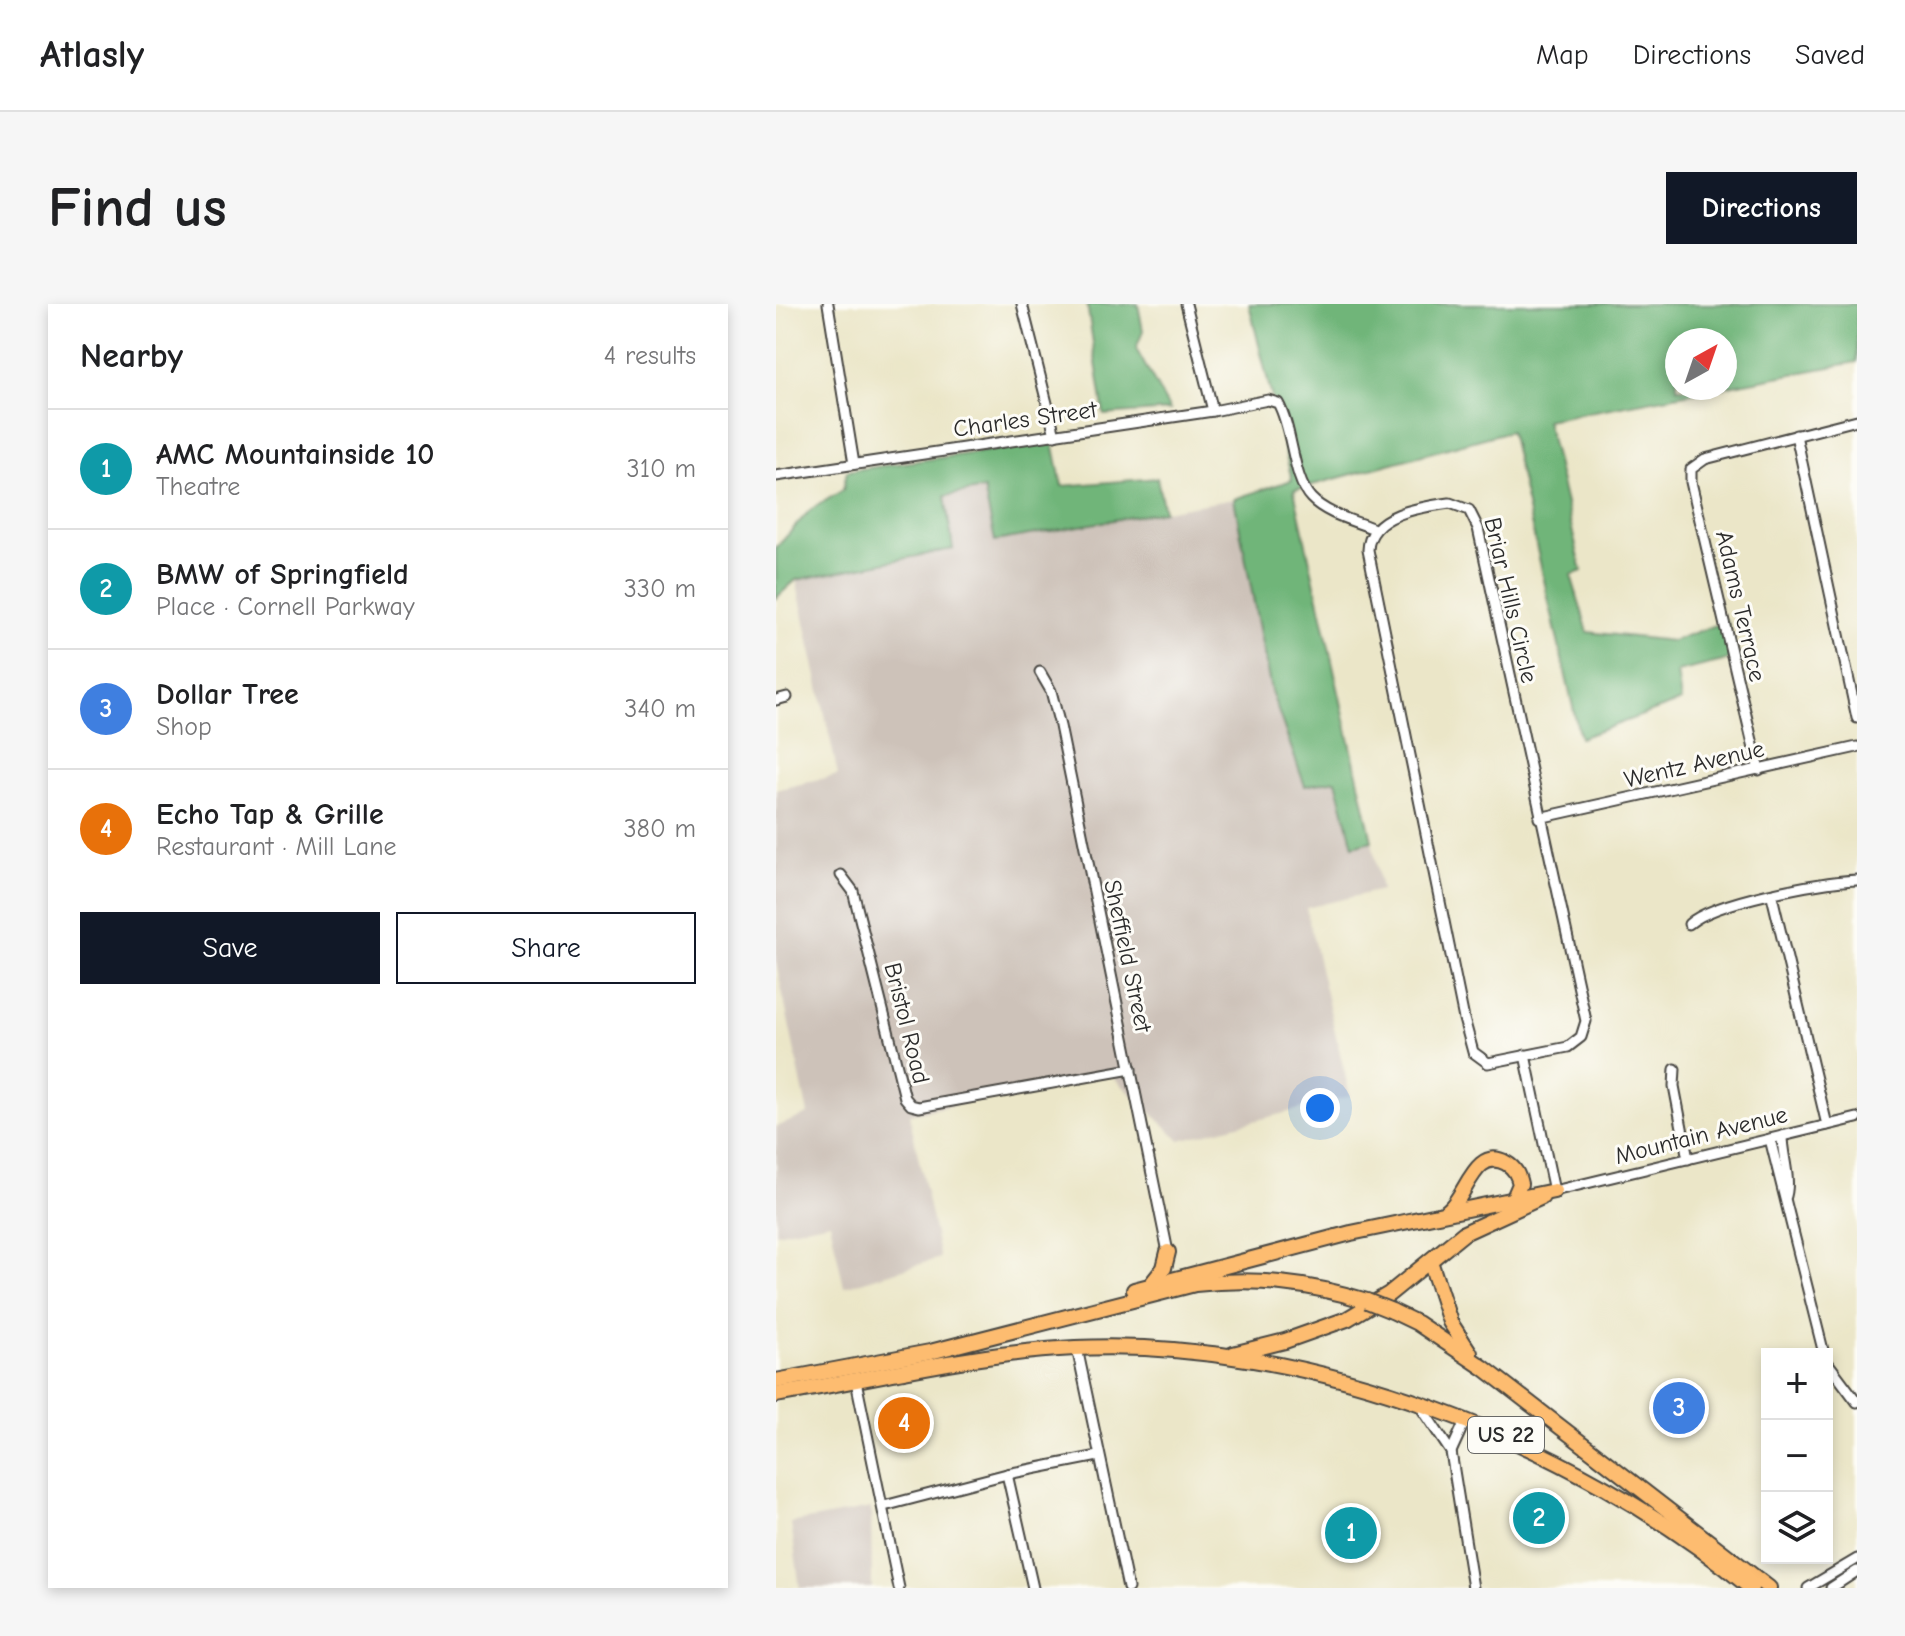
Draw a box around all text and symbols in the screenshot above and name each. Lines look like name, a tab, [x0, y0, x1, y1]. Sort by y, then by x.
text: Atlasly	[40, 33, 144, 77]
text: Map	[1536, 39, 1589, 71]
text: Directions	[1633, 39, 1751, 71]
text: Saved	[1795, 39, 1865, 71]
button: Directions	[1666, 172, 1857, 244]
text: Find us	[48, 176, 227, 240]
north arrow	[1665, 328, 1737, 400]
text: Nearby	[80, 336, 183, 376]
text: 4 results	[604, 341, 696, 371]
street label: Charles Street	[951, 395, 1100, 443]
text: AMC Mountainside 10	[156, 437, 434, 472]
text: 1	[101, 454, 111, 484]
text: 310 m	[627, 454, 696, 484]
text: Theatre	[156, 472, 240, 502]
street label: Briar Hills Circle	[1478, 515, 1544, 685]
street label: Adams Terrace	[1710, 528, 1772, 684]
text: BMW of Springfield	[156, 557, 409, 592]
text: 2	[100, 574, 112, 604]
text: 330 m	[624, 574, 696, 604]
text: Place · Cornell Parkway	[156, 592, 415, 622]
text: Dollar Tree	[156, 677, 299, 712]
text: 3	[100, 694, 112, 724]
text: 340 m	[624, 694, 696, 724]
text: Shop	[156, 712, 212, 742]
street label: Wentz Avenue	[1621, 734, 1767, 794]
text: Echo Tap & Grille	[156, 797, 384, 832]
text: 4	[100, 814, 112, 844]
text: 380 m	[623, 814, 696, 844]
text: Restaurant · Mill Lane	[156, 832, 397, 862]
street label: Sheffield Street	[1098, 877, 1158, 1036]
button: Save	[80, 912, 380, 984]
button: Share	[396, 912, 696, 984]
street label: Bristol Road	[878, 960, 936, 1086]
your location	[1300, 1088, 1340, 1128]
street label: Mountain Avenue	[1612, 1100, 1790, 1170]
map controls	[1761, 1348, 1833, 1564]
button: +	[1761, 1348, 1833, 1420]
pin: 3	[1653, 1378, 1705, 1438]
pin: 4	[878, 1393, 930, 1453]
road number: US 22	[1468, 1417, 1544, 1453]
button: −	[1761, 1420, 1833, 1492]
pin: 2	[1513, 1488, 1565, 1548]
button: layers	[1761, 1492, 1833, 1564]
pin: 1	[1325, 1503, 1377, 1563]

